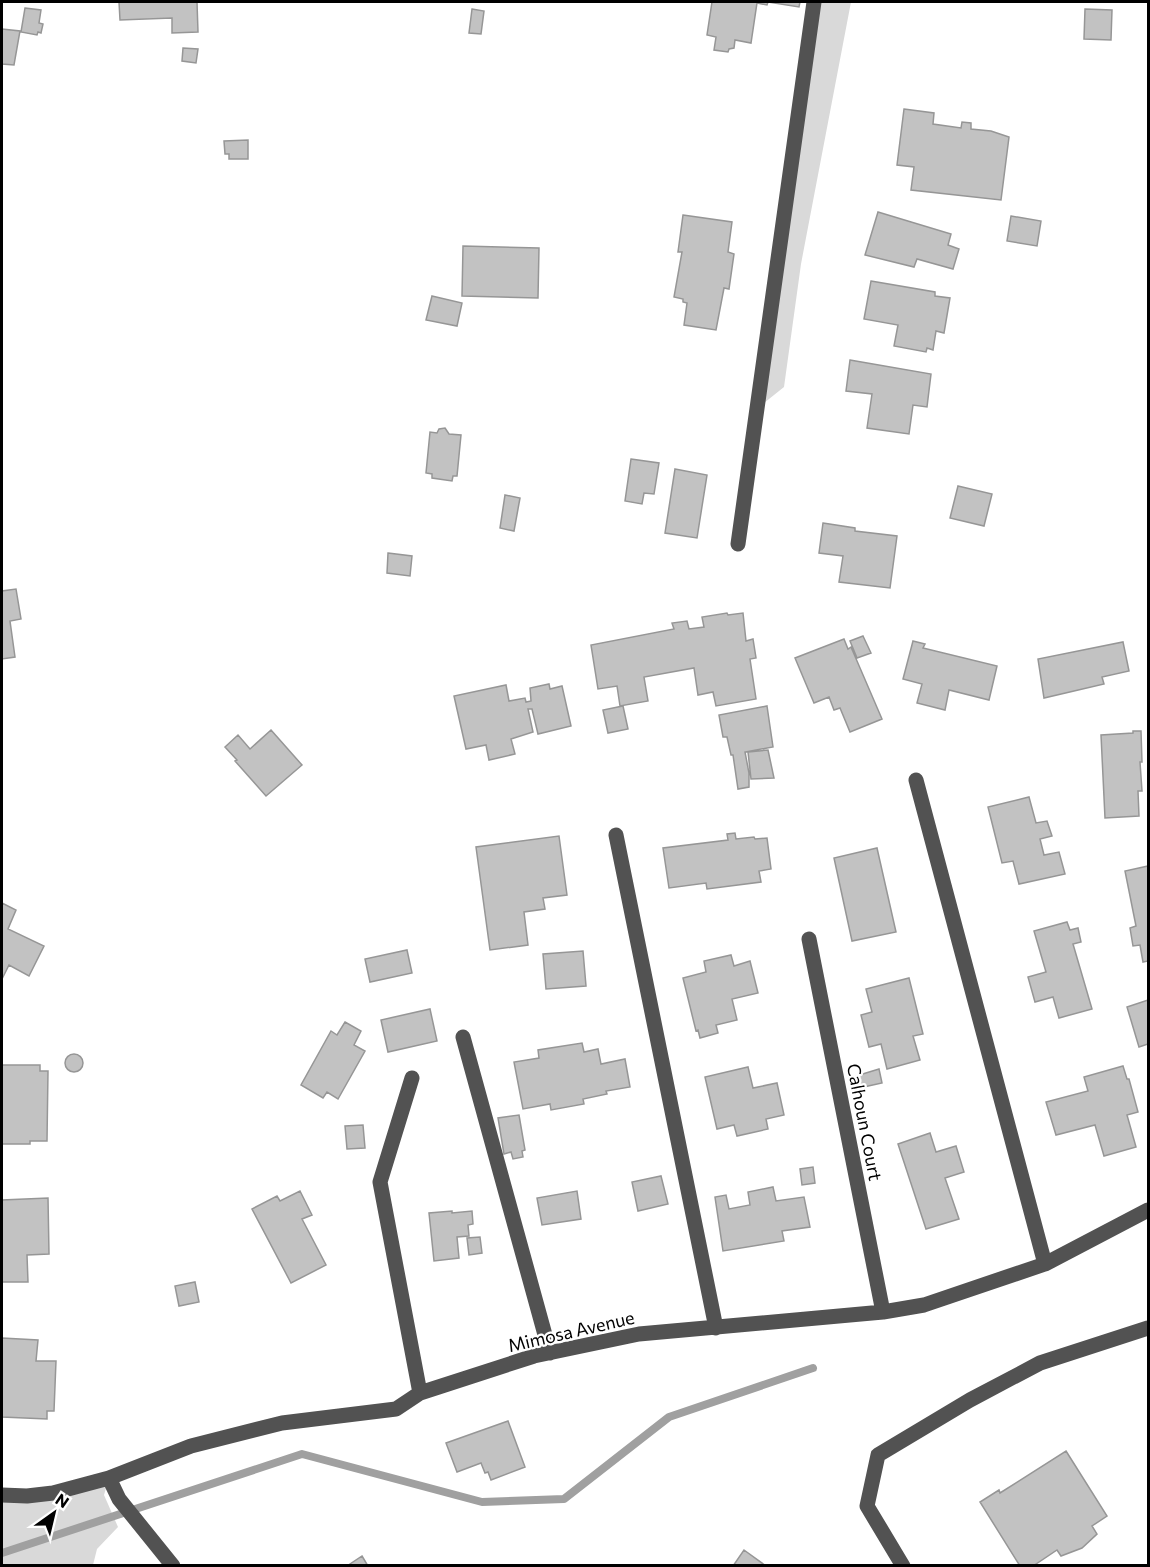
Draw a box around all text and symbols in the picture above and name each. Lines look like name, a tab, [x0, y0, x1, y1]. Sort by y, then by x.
street label: Calhoun Court	[843, 1062, 887, 1182]
street label: Mimosa Avenue	[506, 1306, 636, 1356]
north arrow	[24, 1483, 84, 1543]
text: N	[52, 1489, 73, 1511]

